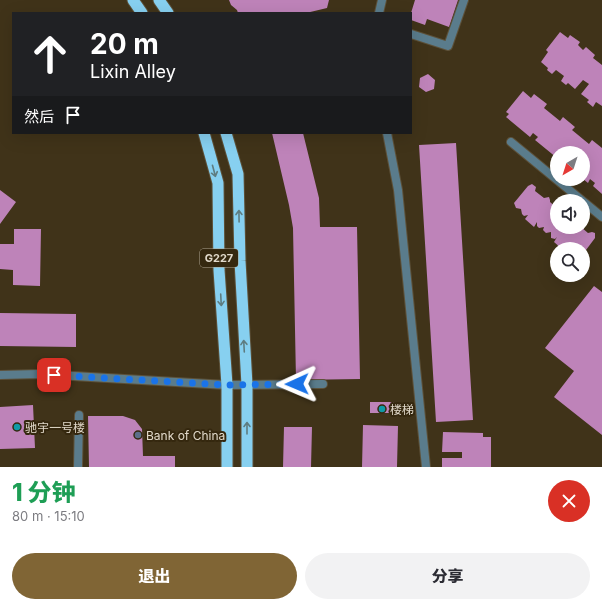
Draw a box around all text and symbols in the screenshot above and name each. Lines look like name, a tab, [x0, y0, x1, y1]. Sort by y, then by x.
text: 20 m	[90, 27, 159, 61]
icon: ahead	[24, 28, 76, 80]
text: Lixin Alley	[90, 61, 176, 82]
icon: arrive	[62, 104, 84, 126]
text: 然后	[24, 107, 54, 126]
north arrow	[550, 146, 590, 186]
map controls	[550, 146, 590, 282]
one-way arrow	[211, 164, 218, 177]
button: sound	[550, 194, 590, 234]
one-way arrow	[235, 210, 243, 223]
button: search	[550, 242, 590, 282]
road number: G227	[200, 249, 238, 267]
one-way arrow	[218, 293, 225, 306]
one-way arrow	[241, 340, 248, 353]
pin	[37, 358, 71, 392]
position arrow	[276, 363, 318, 405]
icon: arrive	[43, 364, 65, 386]
place label: 楼梯	[390, 402, 414, 417]
marker: 楼梯	[377, 404, 387, 414]
place label: 驰宇一号楼	[25, 420, 85, 435]
marker: 驰宇一号楼	[12, 422, 22, 432]
one-way arrow	[243, 422, 251, 435]
place label: Bank of China	[146, 428, 225, 443]
marker: Bank of China	[133, 430, 143, 440]
text: 1 分钟	[12, 478, 76, 507]
button: close	[548, 480, 590, 522]
text: 80 m · 15:10	[12, 508, 85, 524]
button: 退出	[12, 553, 297, 599]
button: 分享	[305, 553, 590, 599]

